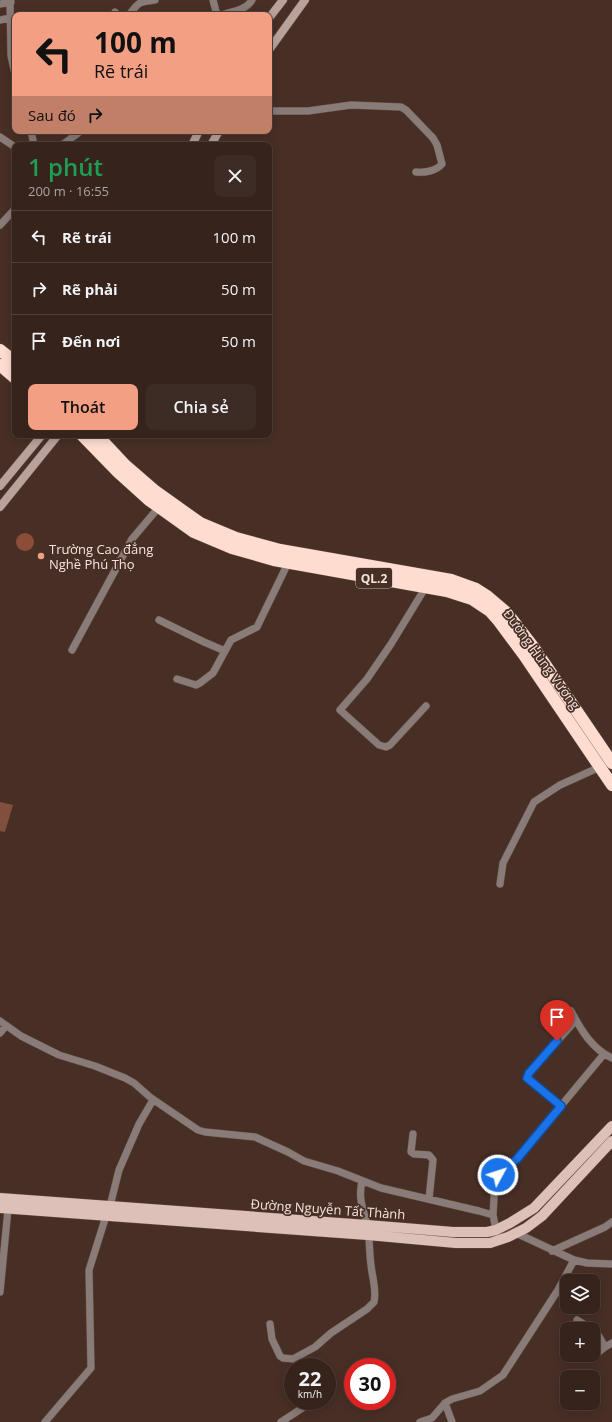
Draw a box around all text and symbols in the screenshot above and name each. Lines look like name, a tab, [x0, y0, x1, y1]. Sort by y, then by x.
text: 100 m	[94, 23, 177, 61]
icon: left	[28, 28, 80, 80]
text: Rẽ trái	[94, 59, 148, 83]
icon: right	[84, 104, 106, 126]
text: Sau đó	[28, 105, 76, 125]
text: 1 phút	[28, 150, 103, 183]
button: close	[214, 155, 256, 197]
text: 200 m · 16:55	[28, 182, 109, 200]
icon: left	[28, 226, 50, 248]
text: Rẽ trái	[62, 227, 112, 247]
text: 100 m	[212, 227, 256, 247]
icon: right	[28, 278, 50, 300]
text: Rẽ phải	[62, 279, 118, 299]
text: 50 m	[221, 279, 256, 299]
icon: arrive	[28, 330, 50, 352]
text: Đến nơi	[62, 331, 120, 351]
text: 50 m	[221, 331, 256, 351]
button: Thoát	[28, 384, 138, 430]
button: Chia sẻ	[146, 384, 256, 430]
place label: Trường Cao đẳng Nghề Phú Thọ	[49, 540, 153, 573]
marker: Trường Cao đẳng Nghề Phú Thọ	[36, 551, 46, 561]
road number: QL.2	[356, 568, 392, 588]
street label: Đường Hùng Vương	[500, 605, 584, 713]
pin	[540, 1000, 574, 1041]
icon: arrive	[546, 1006, 568, 1028]
position arrow	[477, 1154, 519, 1196]
street label: Đường Nguyễn Tất Thành	[250, 1195, 406, 1223]
map controls	[560, 1274, 600, 1410]
button: layers	[560, 1274, 600, 1314]
button: +	[560, 1322, 600, 1362]
speed limit sign: 30	[344, 1358, 396, 1410]
text: 22	[299, 1365, 321, 1392]
button: −	[560, 1370, 600, 1410]
text: km/h	[298, 1387, 322, 1401]

